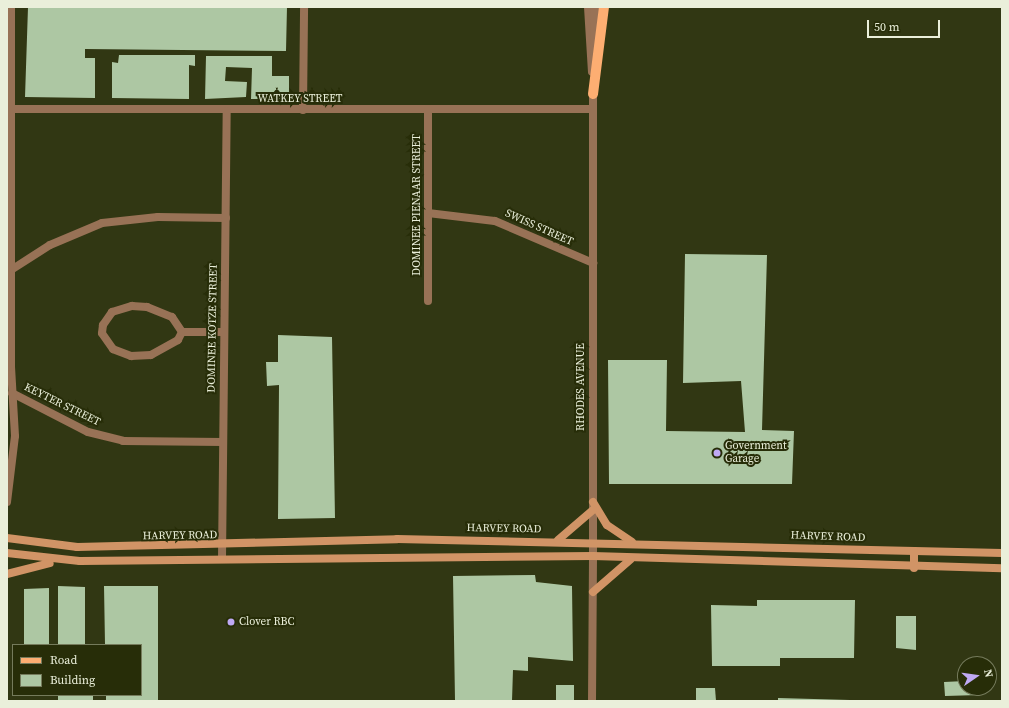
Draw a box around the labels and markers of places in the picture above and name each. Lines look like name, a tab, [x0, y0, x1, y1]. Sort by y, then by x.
place label: Government Garage	[725, 440, 787, 466]
marker: Government Garage	[712, 448, 722, 458]
place label: Clover RBC	[239, 615, 294, 629]
marker: Clover RBC	[226, 617, 236, 627]

